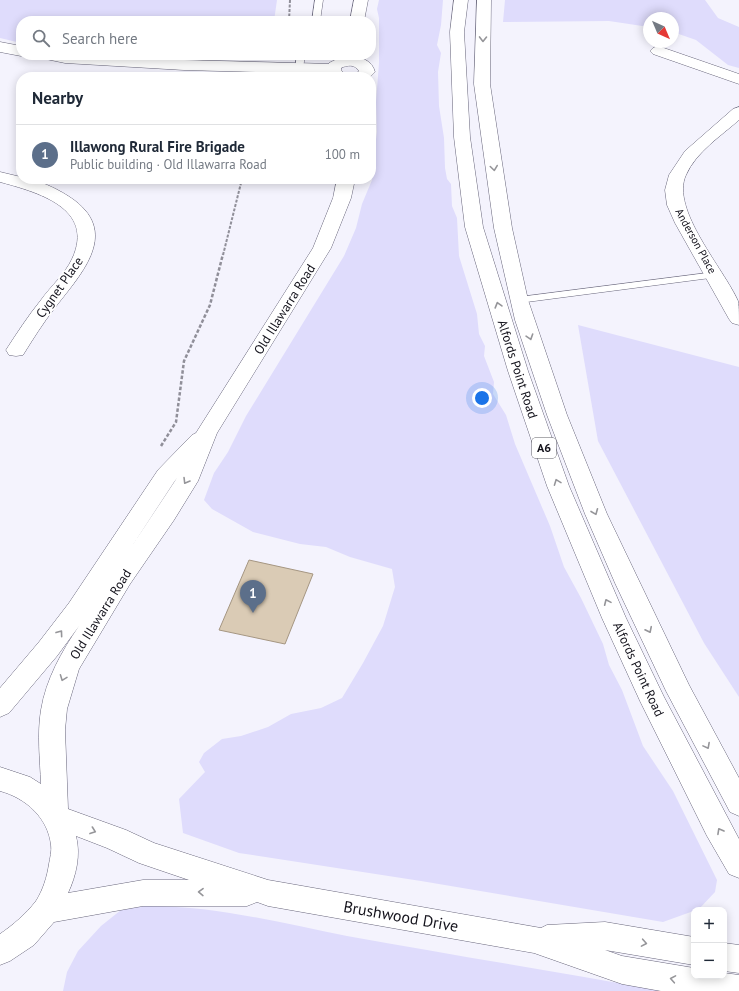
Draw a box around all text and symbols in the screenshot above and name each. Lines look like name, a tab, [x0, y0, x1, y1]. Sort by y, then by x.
north arrow	[643, 12, 679, 48]
search box	[16, 16, 376, 60]
icon: search	[30, 27, 52, 49]
text: Search here	[62, 29, 138, 48]
one-way arrow	[479, 36, 488, 42]
text: Nearby	[32, 87, 83, 109]
text: Illawong Rural Fire Brigade	[70, 137, 245, 156]
text: 1	[41, 146, 49, 163]
text: 100 m	[325, 146, 360, 163]
text: Public building · Old Illawarra Road	[70, 156, 267, 173]
one-way arrow	[489, 165, 498, 171]
street label: Anderson Place	[672, 206, 720, 276]
street label: Cygnet Place	[32, 253, 87, 321]
street label: Old Illawarra Road	[250, 261, 319, 358]
one-way arrow	[494, 302, 503, 309]
street label: Alfords Point Road	[494, 318, 541, 421]
one-way arrow	[526, 334, 534, 341]
your location	[472, 388, 492, 408]
road number: A6	[532, 438, 556, 458]
one-way arrow	[184, 477, 191, 484]
one-way arrow	[553, 478, 561, 485]
one-way arrow	[590, 507, 598, 515]
street label: Old Illawarra Road	[66, 566, 135, 663]
pin: 1	[240, 580, 266, 613]
one-way arrow	[604, 598, 612, 606]
street label: Alfords Point Road	[609, 619, 668, 719]
one-way arrow	[644, 626, 652, 633]
one-way arrow	[55, 630, 63, 637]
one-way arrow	[59, 674, 67, 681]
one-way arrow	[702, 742, 710, 749]
one-way arrow	[89, 826, 96, 834]
one-way arrow	[717, 828, 724, 836]
one-way arrow	[198, 888, 204, 896]
street label: Brushwood Drive	[342, 896, 460, 936]
map controls	[691, 907, 727, 979]
button: +	[691, 907, 727, 943]
one-way arrow	[641, 938, 647, 947]
button: −	[691, 943, 727, 979]
one-way arrow	[670, 975, 676, 983]

